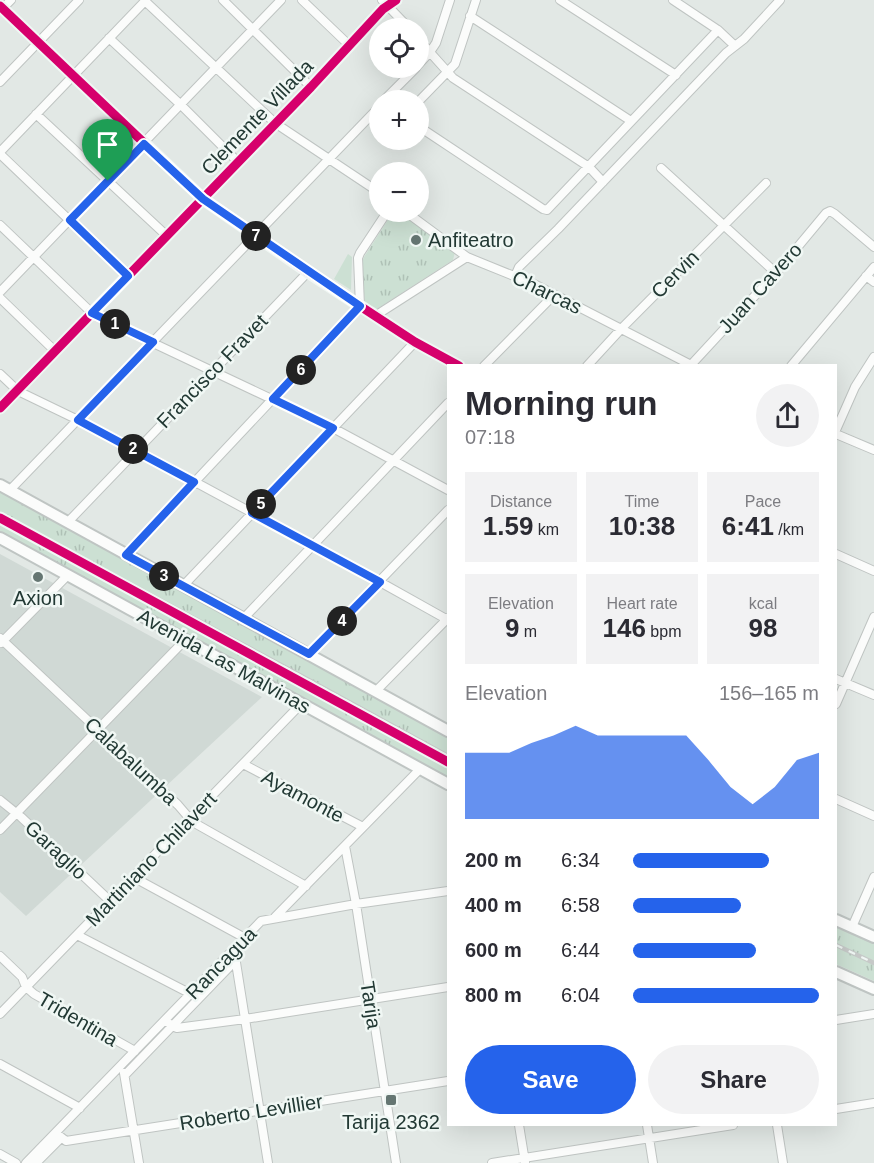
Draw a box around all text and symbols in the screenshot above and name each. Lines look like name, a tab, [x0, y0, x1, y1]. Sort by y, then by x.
map controls	[369, 18, 429, 222]
button: locate	[369, 18, 429, 78]
street label: Clemente Villada	[197, 54, 318, 179]
button: +	[369, 90, 429, 150]
pin	[82, 119, 133, 181]
icon: arrive	[91, 128, 124, 161]
button: −	[369, 162, 429, 222]
pin: 7	[241, 221, 271, 251]
text: 7	[252, 227, 260, 244]
place label: Anfiteatro	[428, 229, 514, 251]
marker: Anfiteatro	[409, 233, 423, 247]
street label: Juan Cavero	[714, 239, 806, 337]
street label: Cervin	[647, 246, 703, 302]
street label: Charcas	[509, 266, 585, 318]
pin: 1	[100, 309, 130, 339]
street label: Francisco Fravet	[152, 309, 272, 432]
text: 1	[111, 315, 119, 332]
pin: 6	[286, 355, 316, 385]
text: 6	[297, 361, 305, 378]
button: share	[756, 384, 819, 447]
text: Morning run	[465, 385, 657, 422]
text: 07:18	[465, 426, 515, 448]
pin: 2	[118, 434, 148, 464]
text: 2	[129, 440, 137, 457]
pin: 5	[246, 489, 276, 519]
text: Distance	[490, 493, 552, 510]
text: Time	[625, 493, 659, 510]
text: Pace	[745, 493, 781, 510]
text: 5	[257, 495, 265, 512]
text: 1.59	[483, 511, 533, 541]
text: 10:38	[609, 511, 675, 541]
text: 6:41	[722, 511, 774, 541]
text: km	[533, 521, 559, 538]
text: /km	[774, 521, 804, 538]
pin: 3	[149, 561, 179, 591]
text: 3	[160, 567, 168, 584]
marker: Axion	[31, 570, 45, 584]
place label: Axion	[13, 587, 63, 609]
text: Elevation	[488, 595, 554, 612]
text: Heart rate	[606, 595, 678, 612]
text: kcal	[749, 595, 777, 612]
street label: Avenida Las Malvinas	[134, 604, 314, 718]
pin: 4	[327, 606, 357, 636]
text: 4	[338, 612, 346, 629]
text: 9	[505, 613, 519, 643]
text: 146	[603, 613, 646, 643]
text: 98	[749, 613, 777, 643]
text: m	[519, 623, 537, 640]
text: bpm	[646, 623, 681, 640]
text: Elevation	[465, 682, 547, 704]
text: 156–165 m	[719, 682, 819, 704]
street label: Calabalumba	[80, 713, 182, 810]
street label: Ayamonte	[258, 765, 348, 827]
street label: Martiniano Chilavert	[81, 787, 221, 931]
street label: Garaglio	[21, 816, 91, 884]
text: 200 m	[465, 849, 522, 871]
text: 6:34	[561, 849, 600, 871]
text: 400 m	[465, 894, 522, 916]
text: 6:58	[561, 894, 600, 916]
street label: Rancagua	[181, 922, 261, 1003]
text: 600 m	[465, 939, 522, 961]
text: 6:44	[561, 939, 600, 961]
street label: Tarija	[356, 980, 386, 1031]
text: 800 m	[465, 984, 522, 1006]
text: 6:04	[561, 984, 600, 1006]
street label: Tridentina	[34, 987, 122, 1051]
button: Save	[465, 1045, 636, 1114]
button: Share	[648, 1045, 819, 1114]
street label: Roberto Levillier	[178, 1090, 324, 1134]
marker: Tarija 2362	[384, 1093, 398, 1107]
place label: Tarija 2362	[342, 1111, 440, 1133]

